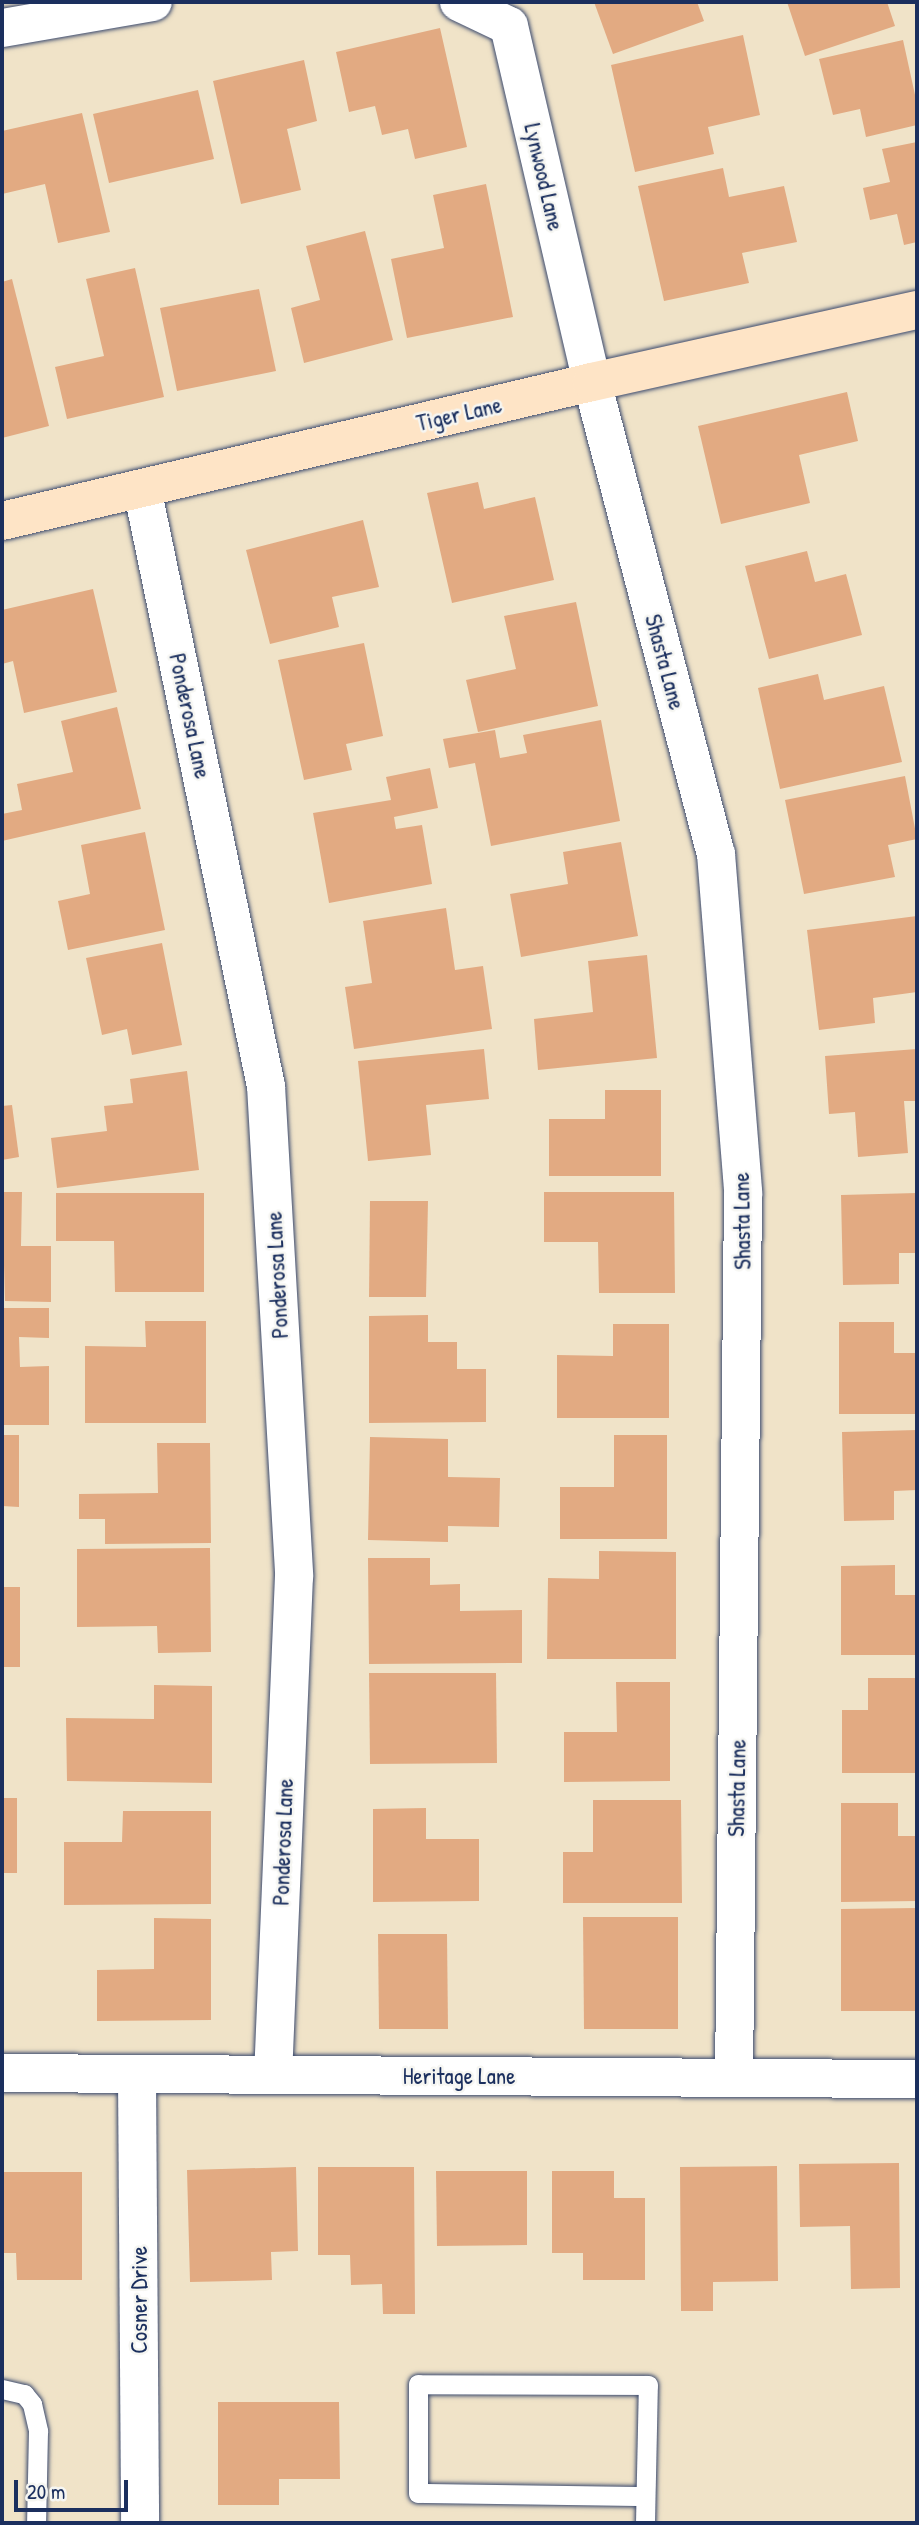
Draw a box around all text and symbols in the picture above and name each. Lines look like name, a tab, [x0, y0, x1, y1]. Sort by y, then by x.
street label: Lynwood Lane	[518, 121, 570, 233]
street label: Tiger Lane	[414, 391, 504, 437]
street label: Shasta Lane	[639, 611, 691, 713]
street label: Ponderosa Lane	[163, 651, 217, 781]
street label: Shasta Lane	[727, 1172, 757, 1270]
street label: Ponderosa Lane	[260, 1211, 294, 1339]
street label: Shasta Lane	[722, 1739, 752, 1837]
street label: Ponderosa Lane	[267, 1778, 299, 1906]
street label: Heritage Lane	[403, 2062, 515, 2090]
street label: Cosner Drive	[125, 2246, 153, 2354]
scale bar	[18, 2466, 131, 2510]
text: 20 m	[27, 2477, 65, 2506]

